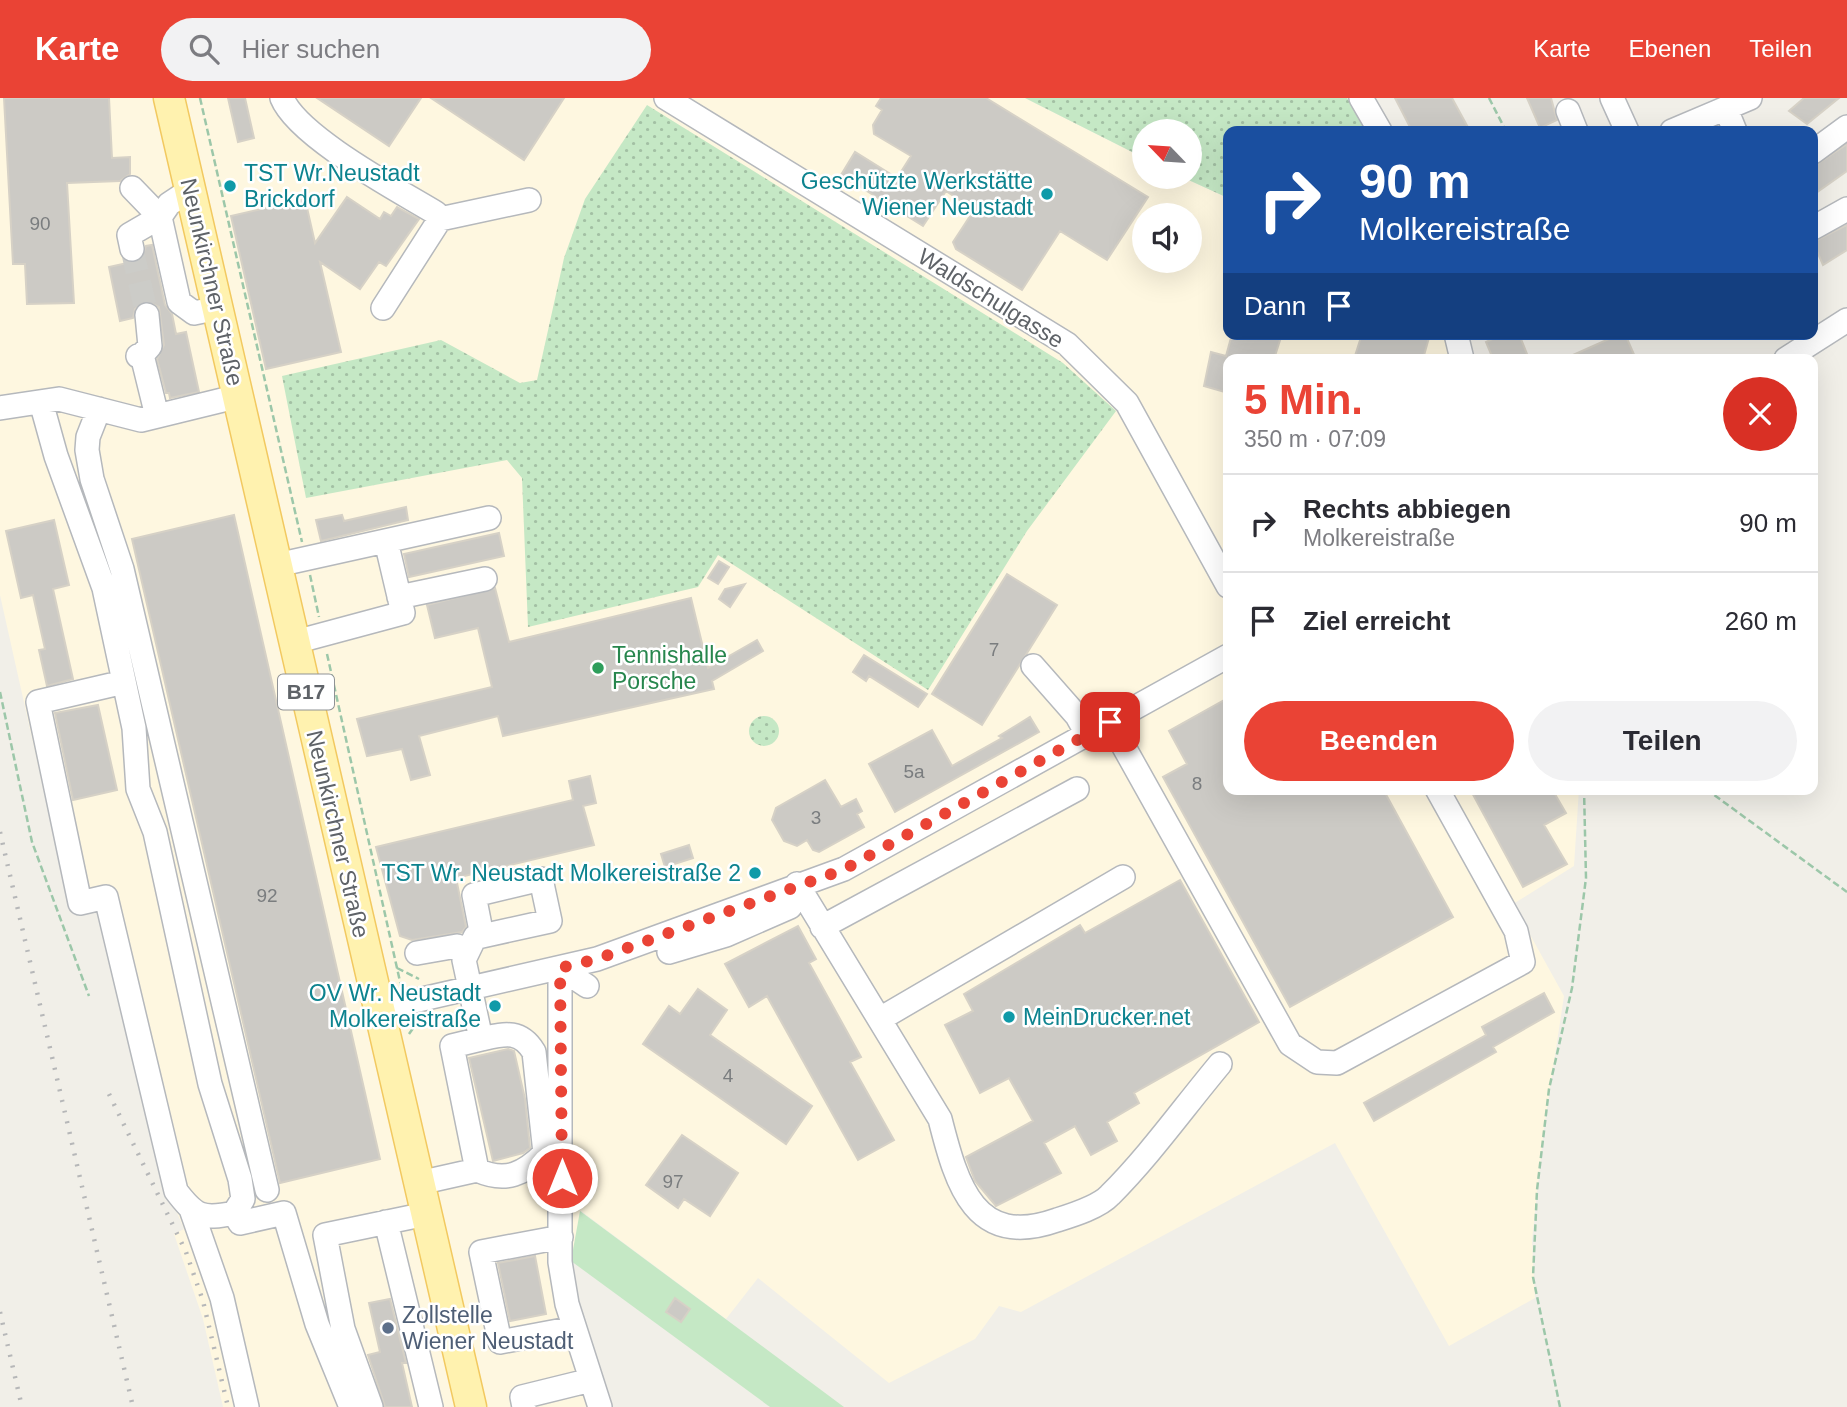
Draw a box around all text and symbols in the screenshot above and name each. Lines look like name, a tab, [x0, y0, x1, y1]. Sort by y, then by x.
search box	[161, 18, 651, 81]
text: Karte	[35, 30, 119, 67]
icon: search	[185, 30, 223, 68]
text: Hier suchen	[241, 34, 380, 64]
text: Karte	[1533, 35, 1591, 62]
text: Ebenen	[1629, 35, 1711, 62]
text: Teilen	[1749, 35, 1812, 62]
north arrow	[1132, 119, 1202, 189]
map controls	[1132, 119, 1202, 273]
icon: right	[1244, 154, 1335, 245]
text: 90 m	[1359, 154, 1471, 208]
place label: TST Wr.Neustadt Brickdorf	[244, 160, 420, 212]
place label: Geschützte Werkstätte Wiener Neustadt	[801, 168, 1034, 220]
street label: Neunkirchner Straße	[175, 176, 249, 388]
marker: TST Wr.Neustadt Brickdorf	[222, 178, 238, 194]
marker: Geschützte Werkstätte Wiener Neustadt	[1039, 186, 1055, 202]
button: sound	[1132, 203, 1202, 273]
text: Molkereistraße	[1359, 211, 1571, 247]
house number: 90	[29, 213, 51, 234]
street label: Waldschulgasse	[913, 243, 1069, 353]
icon: arrive	[1320, 287, 1358, 325]
text: Dann	[1244, 291, 1306, 321]
text: 5 Min.	[1244, 376, 1363, 423]
button: close	[1723, 377, 1797, 451]
text: 350 m · 07:09	[1244, 426, 1386, 452]
text: Rechts abbiegen	[1303, 494, 1511, 524]
icon: right	[1244, 504, 1282, 542]
text: 90 m	[1739, 508, 1797, 538]
text: Molkereistraße	[1303, 525, 1455, 551]
icon: arrive	[1244, 602, 1282, 640]
text: Ziel erreicht	[1303, 606, 1450, 636]
text: 260 m	[1725, 606, 1797, 636]
house number: 7	[989, 639, 999, 660]
place label: Tennishalle Porsche	[612, 642, 727, 694]
marker: Tennishalle Porsche	[590, 660, 606, 676]
road number: B17	[278, 674, 334, 710]
pin	[1080, 692, 1140, 752]
button: Beenden	[1244, 701, 1514, 781]
button: Teilen	[1528, 701, 1797, 781]
icon: arrive	[1091, 703, 1129, 741]
street label: Neunkirchner Straße	[301, 728, 375, 940]
house number: 5a	[903, 761, 925, 782]
house number: 8	[1192, 773, 1202, 794]
house number: 3	[811, 807, 821, 828]
place label: TST Wr. Neustadt Molkereistraße 2	[381, 860, 741, 886]
marker: TST Wr. Neustadt Molkereistraße 2	[747, 865, 763, 881]
house number: 92	[256, 885, 278, 906]
place label: OV Wr. Neustadt Molkereistraße	[309, 980, 482, 1032]
marker: OV Wr. Neustadt Molkereistraße	[487, 998, 503, 1014]
place label: MeinDrucker.net	[1023, 1004, 1191, 1030]
marker: MeinDrucker.net	[1001, 1009, 1017, 1025]
house number: 4	[723, 1065, 734, 1086]
position arrow	[525, 1141, 599, 1215]
house number: 97	[662, 1171, 684, 1192]
place label: Zollstelle Wiener Neustadt	[402, 1302, 574, 1354]
marker: Zollstelle Wiener Neustadt	[380, 1320, 396, 1336]

